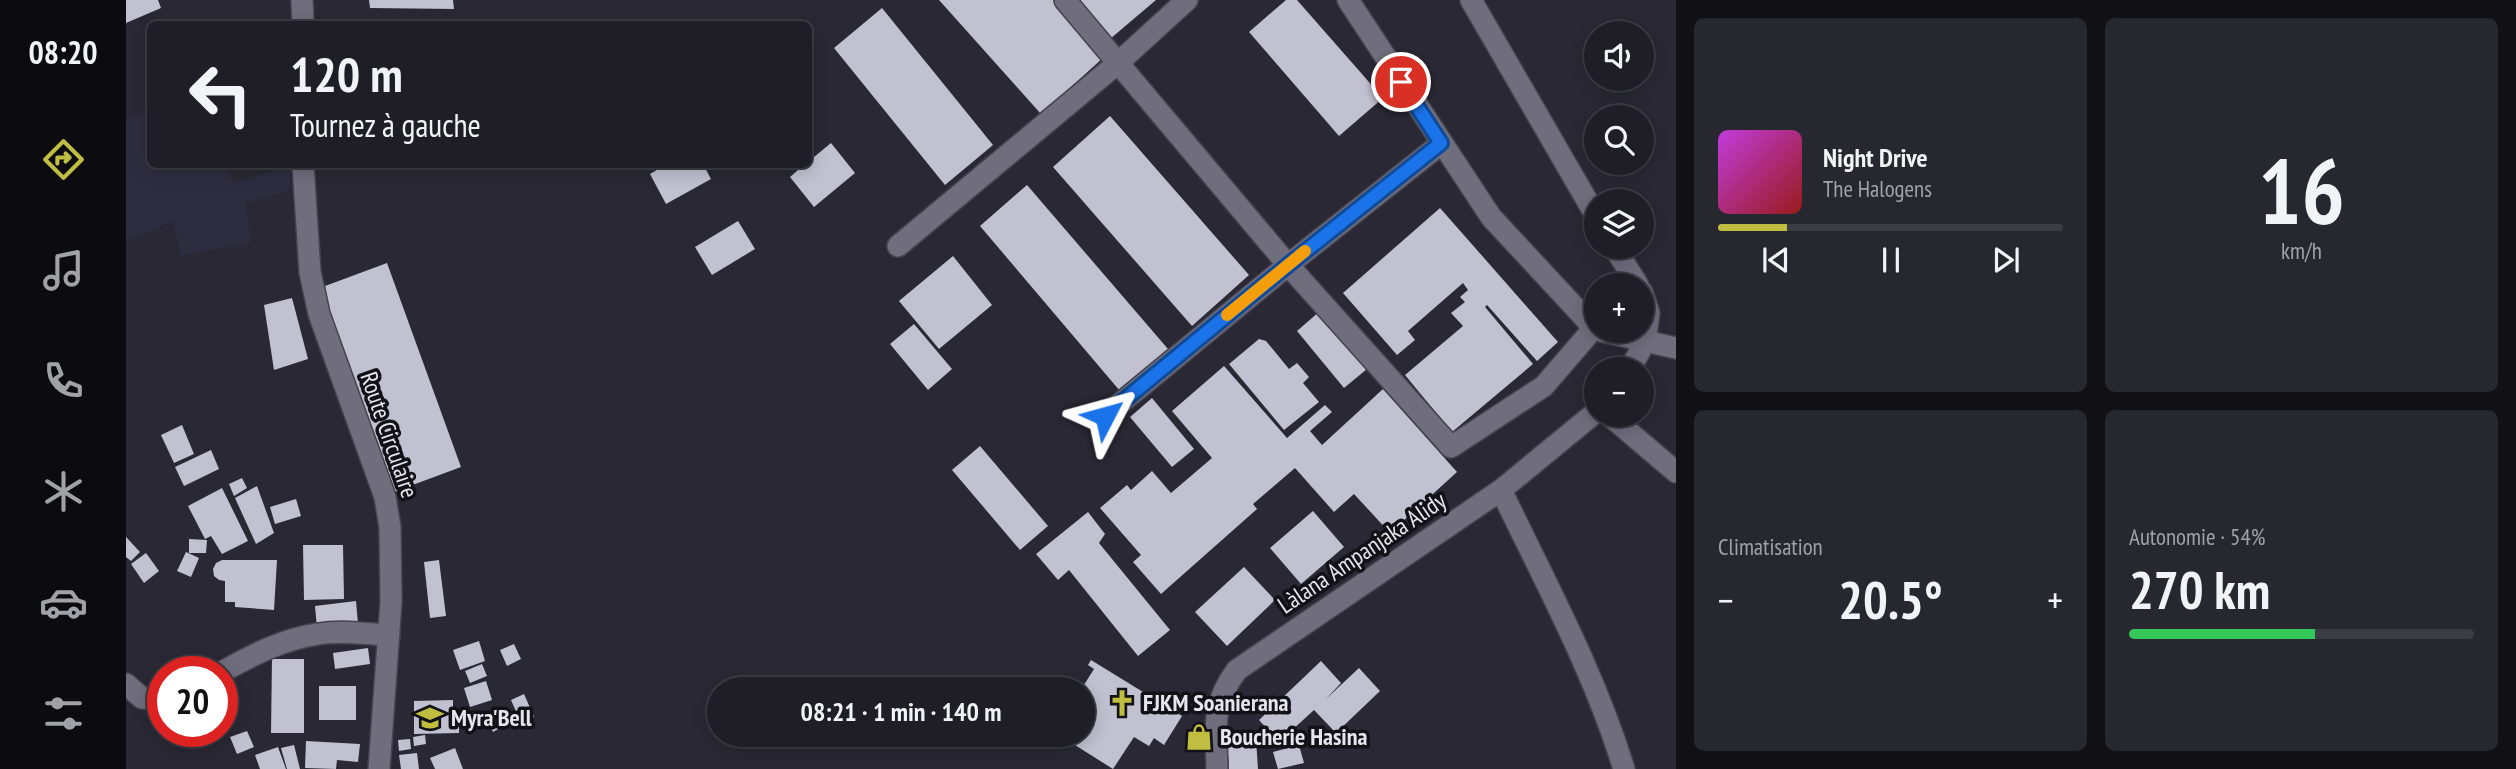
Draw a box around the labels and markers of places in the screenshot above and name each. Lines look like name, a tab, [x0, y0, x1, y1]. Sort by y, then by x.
pin	[1371, 52, 1431, 112]
place label: FJKM Soanierana	[1143, 687, 1289, 718]
church icon: FJKM Soanierana	[1107, 688, 1137, 718]
place label: Myra'Bell	[451, 702, 532, 733]
school or university icon: Myra'Bell	[415, 703, 445, 733]
place label: Boucherie Hasina	[1220, 721, 1367, 752]
shop icon: Boucherie Hasina	[1184, 722, 1214, 752]

